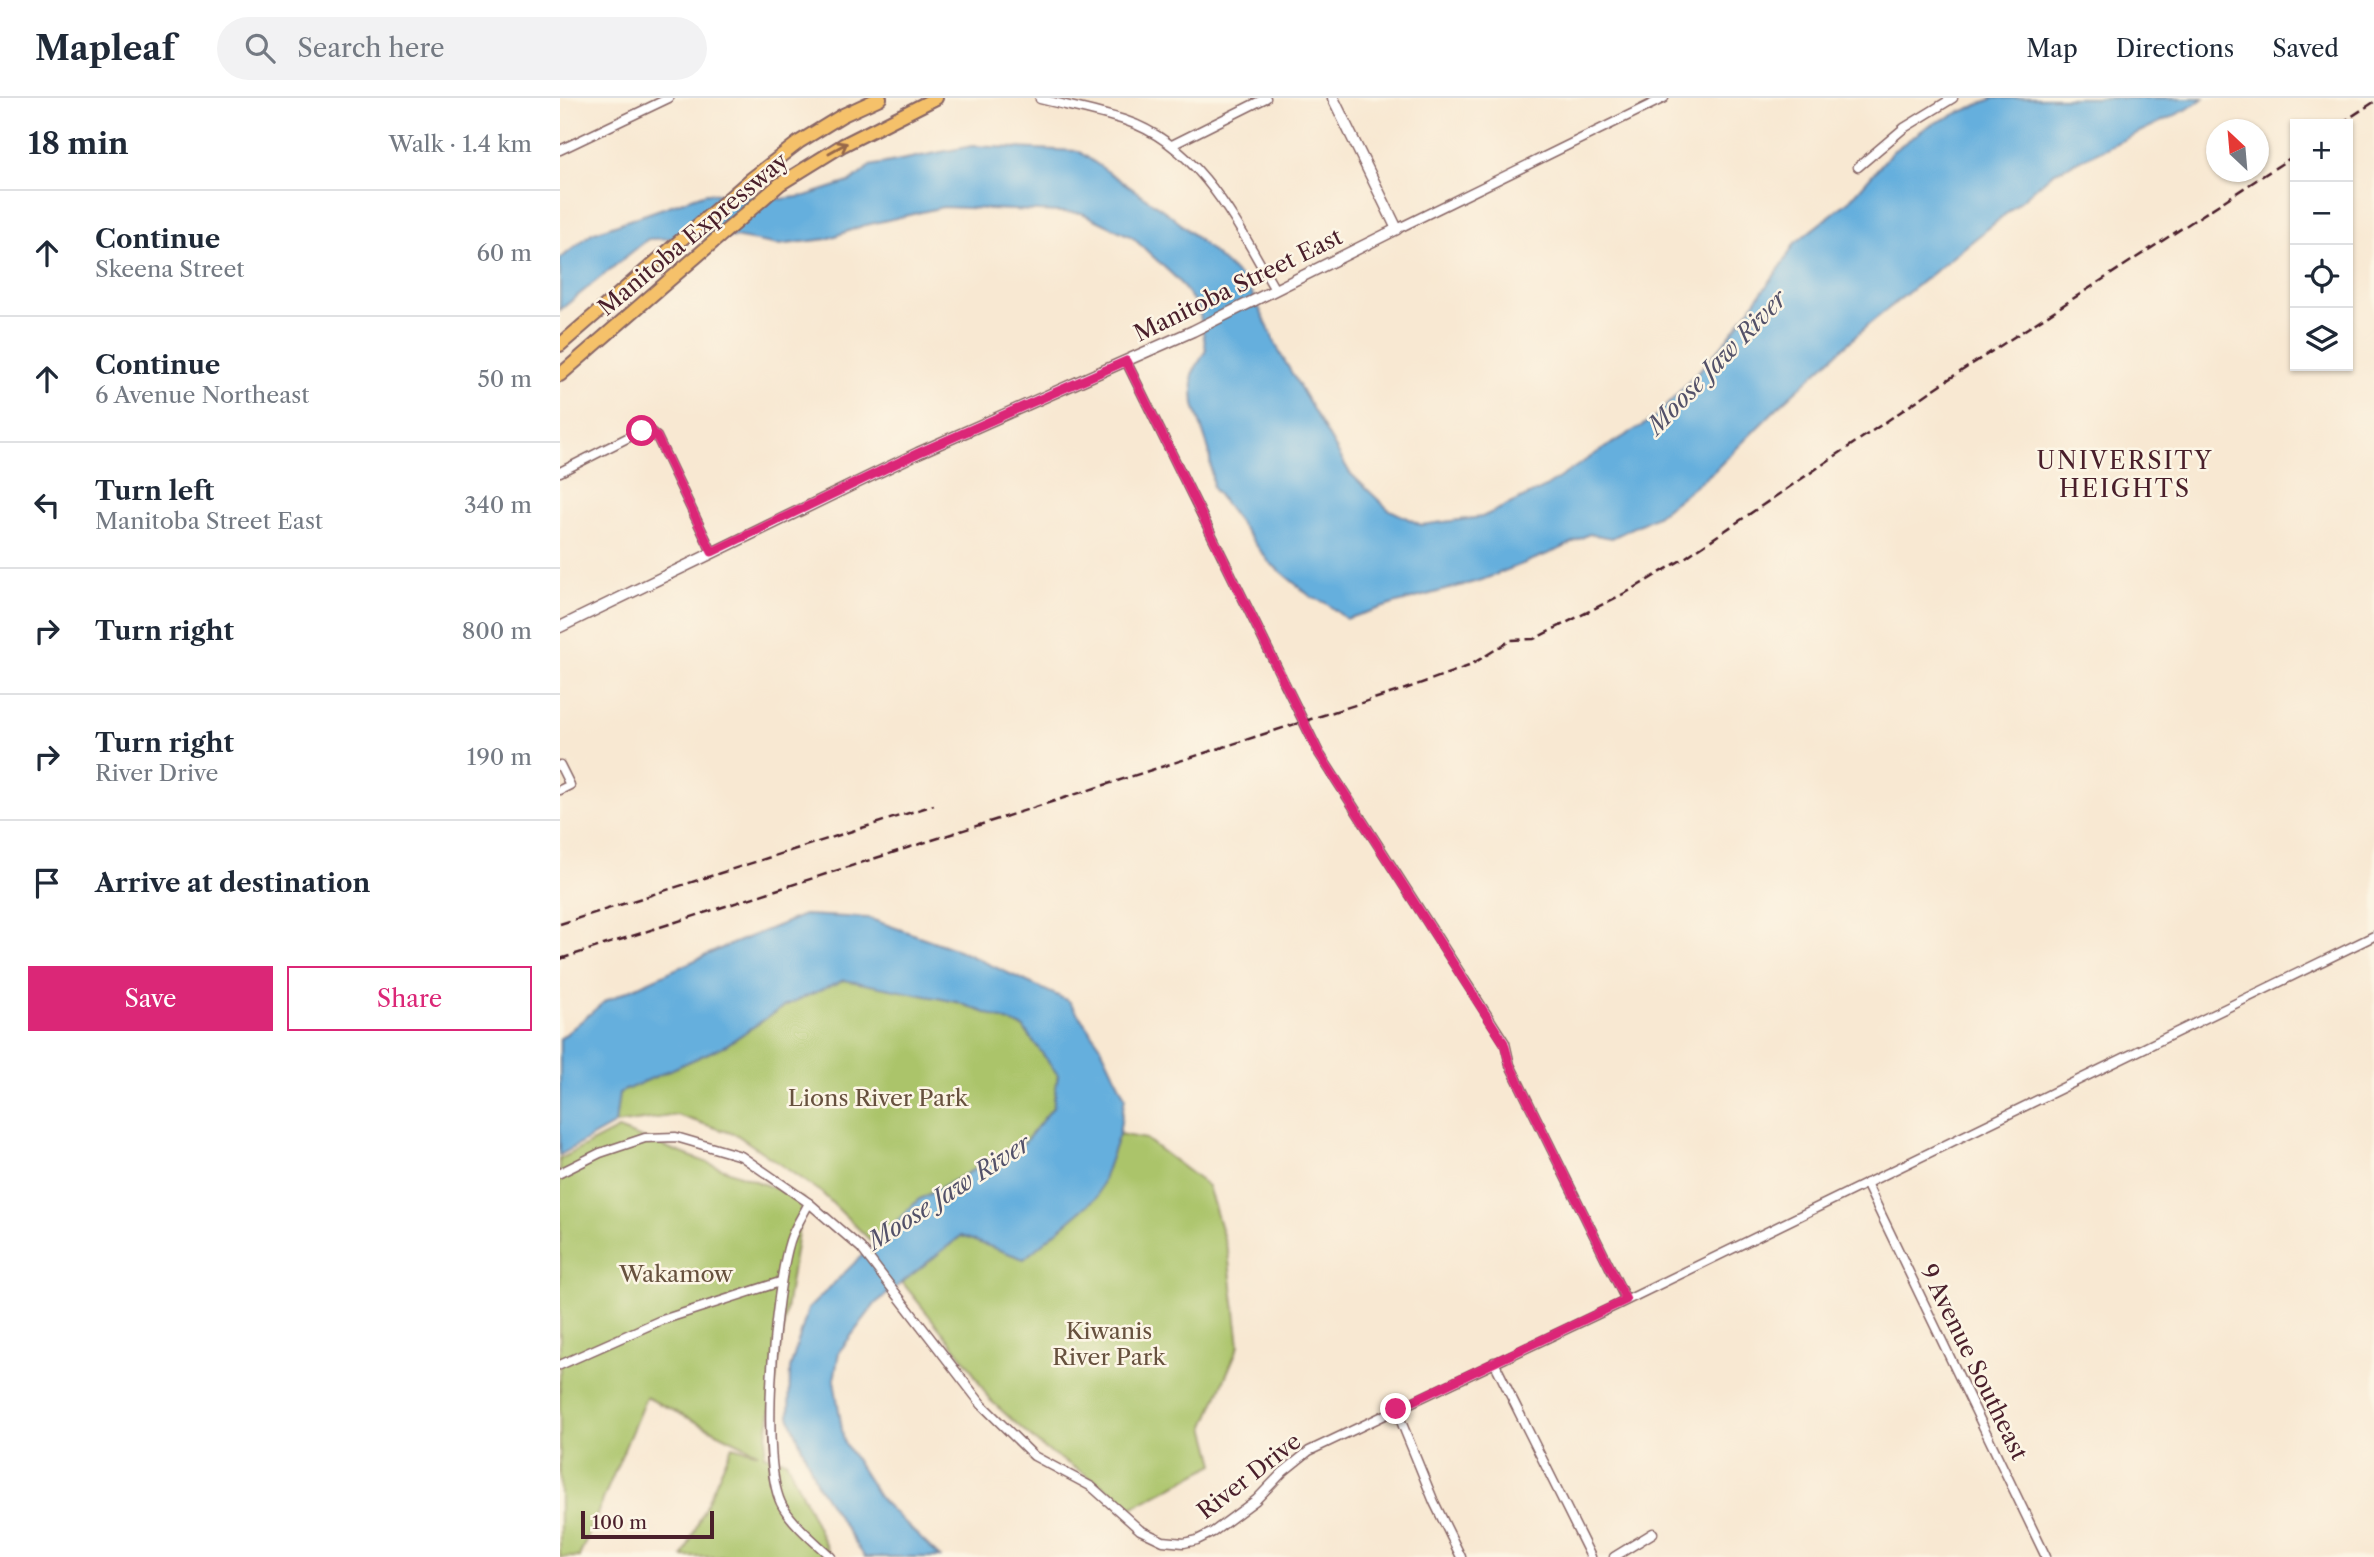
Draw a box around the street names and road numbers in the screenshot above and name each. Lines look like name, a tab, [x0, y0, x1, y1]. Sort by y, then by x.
street label: Manitoba Expressway	[592, 146, 794, 322]
street label: Manitoba Street East	[1129, 222, 1347, 348]
street label: 9 Avenue Southeast	[1914, 1260, 2034, 1464]
street label: River Drive	[1192, 1427, 1306, 1525]

